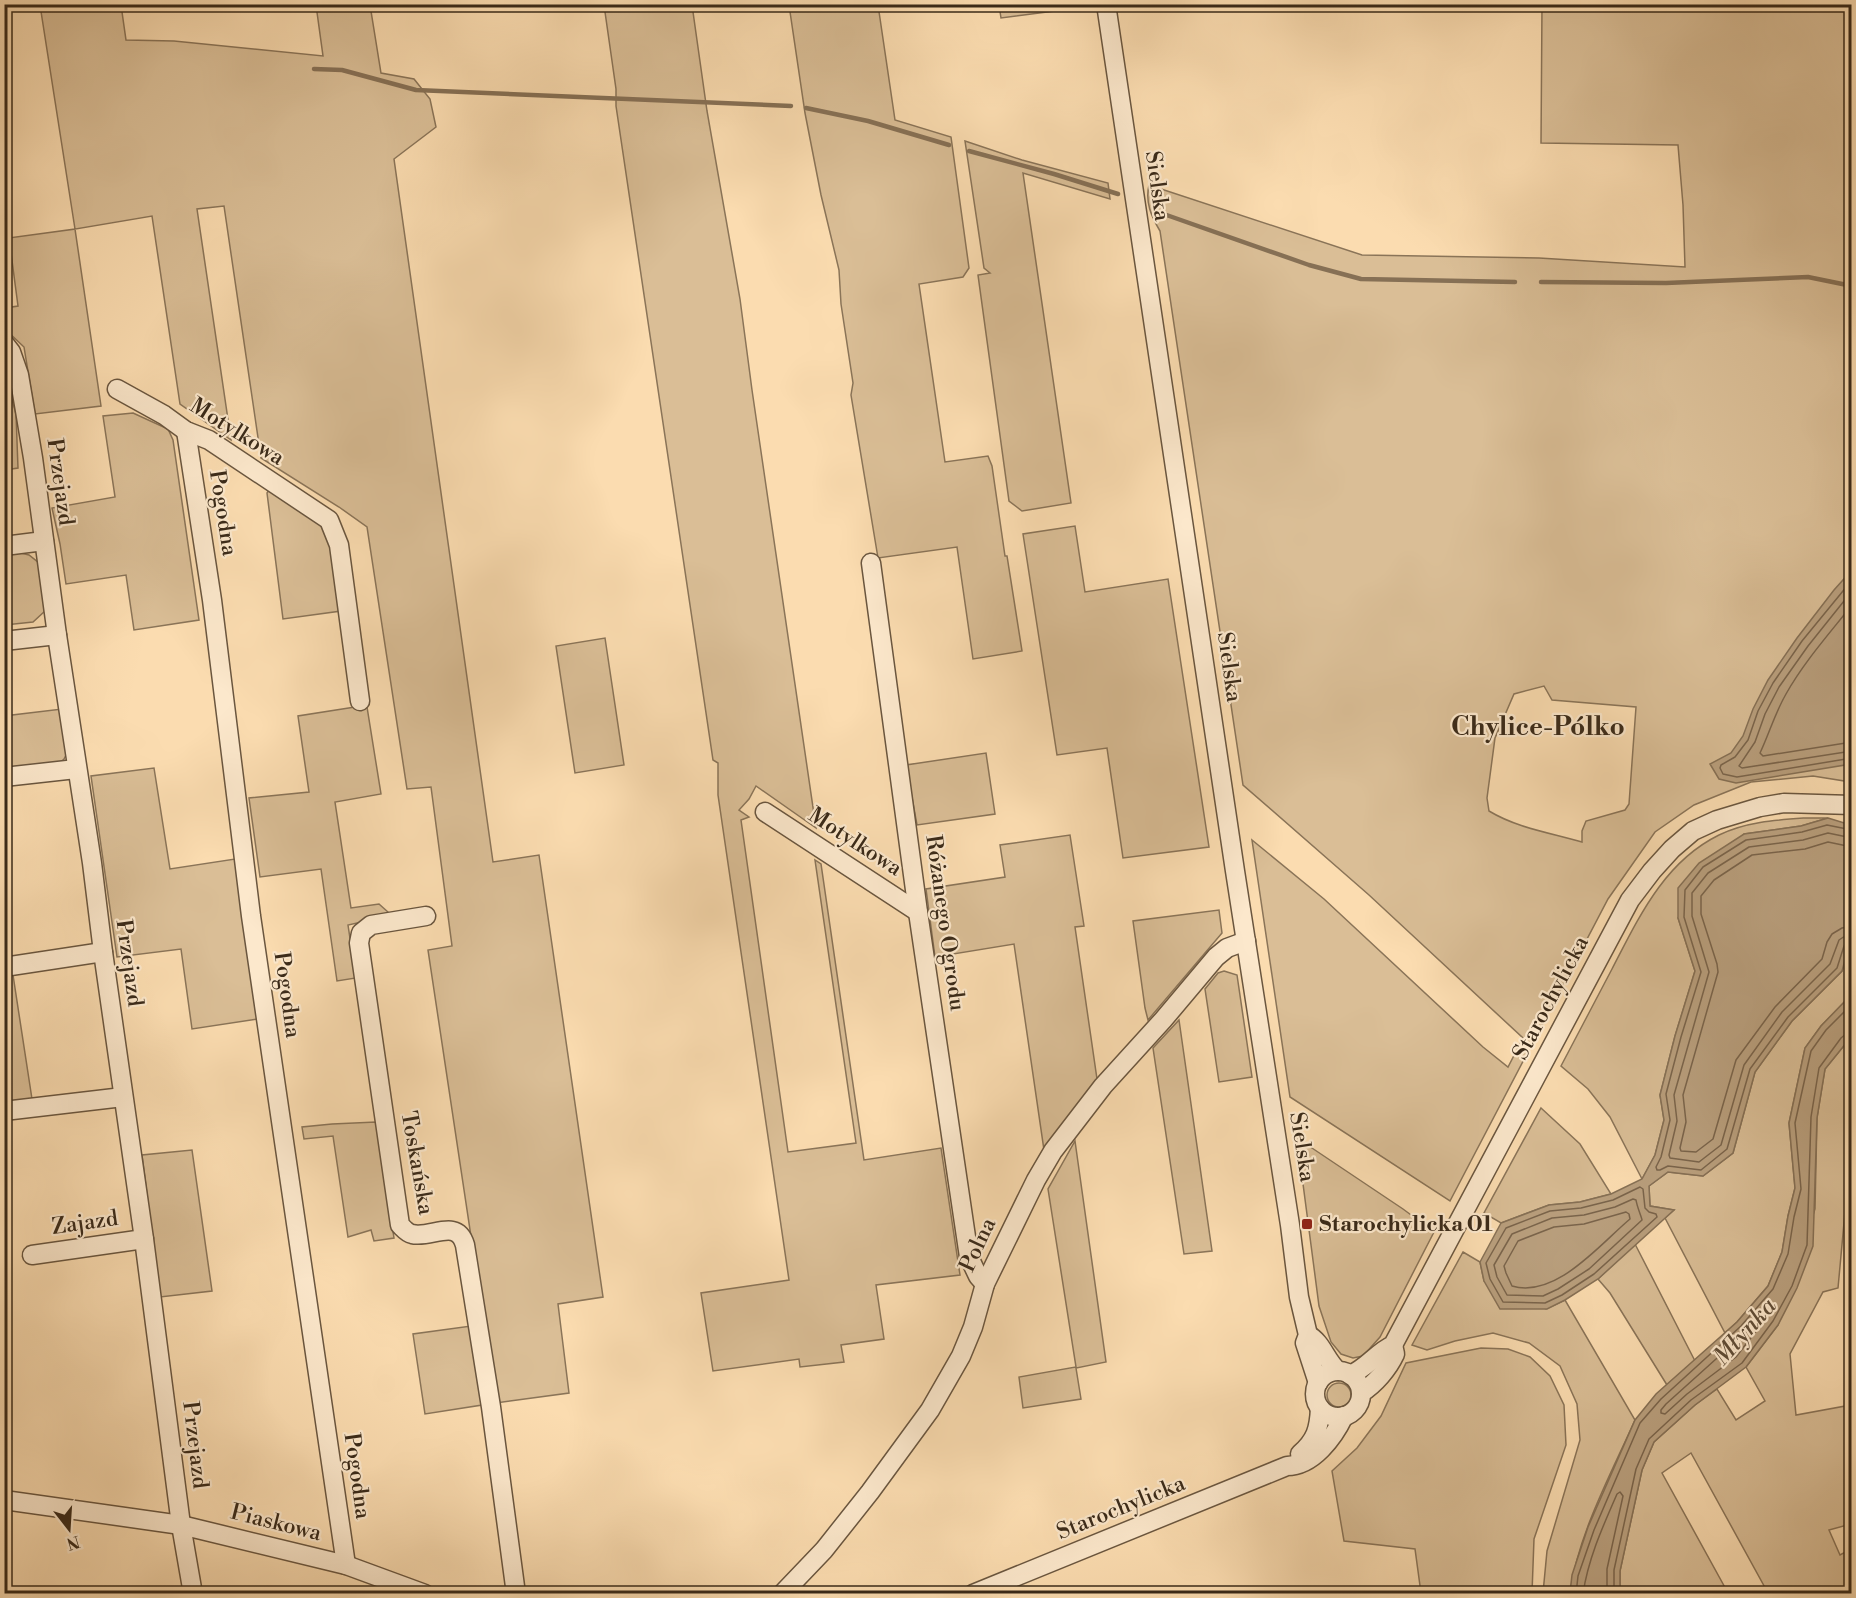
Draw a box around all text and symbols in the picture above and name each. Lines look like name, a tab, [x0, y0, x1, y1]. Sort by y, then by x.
street label: Sielska	[1139, 149, 1175, 224]
street label: Motylkowa	[185, 392, 290, 472]
street label: Przejazd	[41, 437, 80, 528]
street label: Pogodna	[203, 468, 243, 559]
street label: Sielska	[1211, 630, 1247, 705]
district label: Chylice-Pólko	[1451, 711, 1625, 743]
street label: Motylkowa	[803, 802, 908, 883]
street label: Różanego Ogrodu	[919, 833, 971, 1013]
street label: Przejazd	[110, 918, 149, 1009]
street label: Starochylicka	[1507, 931, 1595, 1065]
street label: Pogodna	[268, 950, 307, 1041]
street label: Toskańska	[395, 1109, 440, 1218]
street label: Sielska	[1283, 1110, 1321, 1185]
street label: Zajazd	[50, 1205, 120, 1241]
place label: Starochylicka 01	[1319, 1211, 1493, 1238]
street label: Polna	[954, 1213, 1003, 1276]
marker: Starochylicka 01	[1300, 1217, 1314, 1231]
water label: Młynka	[1707, 1291, 1784, 1372]
street label: Przejazd	[176, 1400, 214, 1491]
street label: Pogodna	[338, 1431, 377, 1522]
street label: Starochylicka	[1053, 1470, 1190, 1546]
north arrow	[39, 1499, 99, 1559]
street label: Piaskowa	[228, 1499, 325, 1548]
text: N	[64, 1531, 82, 1554]

